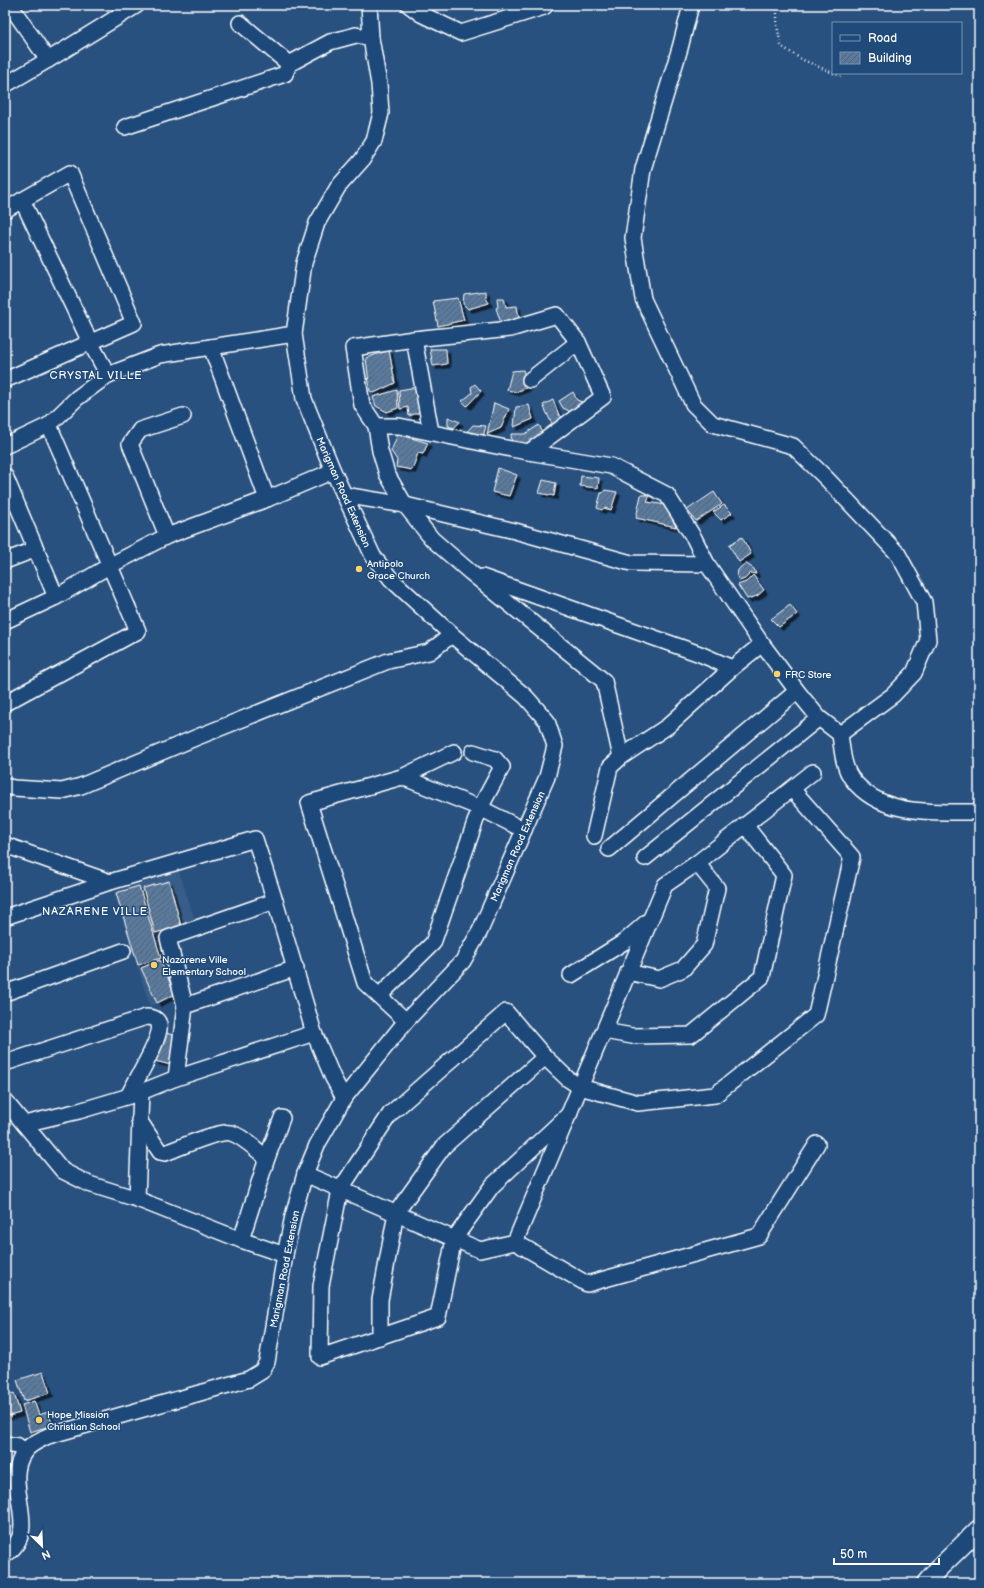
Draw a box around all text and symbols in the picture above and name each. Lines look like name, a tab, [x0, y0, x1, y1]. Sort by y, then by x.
legend	[832, 22, 962, 74]
text: Road	[868, 31, 897, 46]
text: Building	[868, 51, 912, 66]
district label: CRYSTAL VILLE	[50, 369, 142, 382]
street label: Marigman Road Extension	[313, 435, 373, 550]
place label: Antipolo Grace Church	[367, 558, 430, 582]
marker: Antipolo Grace Church	[354, 564, 364, 574]
marker: FRC Store	[772, 669, 782, 679]
place label: FRC Store	[785, 669, 832, 681]
street label: Marigman Road Extension	[488, 789, 548, 903]
district label: NAZARENE VILLE	[42, 905, 148, 918]
place label: Nazarene Ville Elementary School	[162, 954, 246, 978]
marker: Nazarene Ville Elementary School	[149, 960, 159, 970]
street label: Marigman Road Extension	[268, 1209, 302, 1329]
place label: Hope Mission Christian School	[47, 1409, 120, 1433]
marker: Hope Mission Christian School	[34, 1415, 44, 1425]
north arrow	[22, 1526, 62, 1566]
scale bar	[834, 1540, 939, 1566]
text: N	[39, 1547, 52, 1562]
text: 50 m	[840, 1547, 867, 1562]

